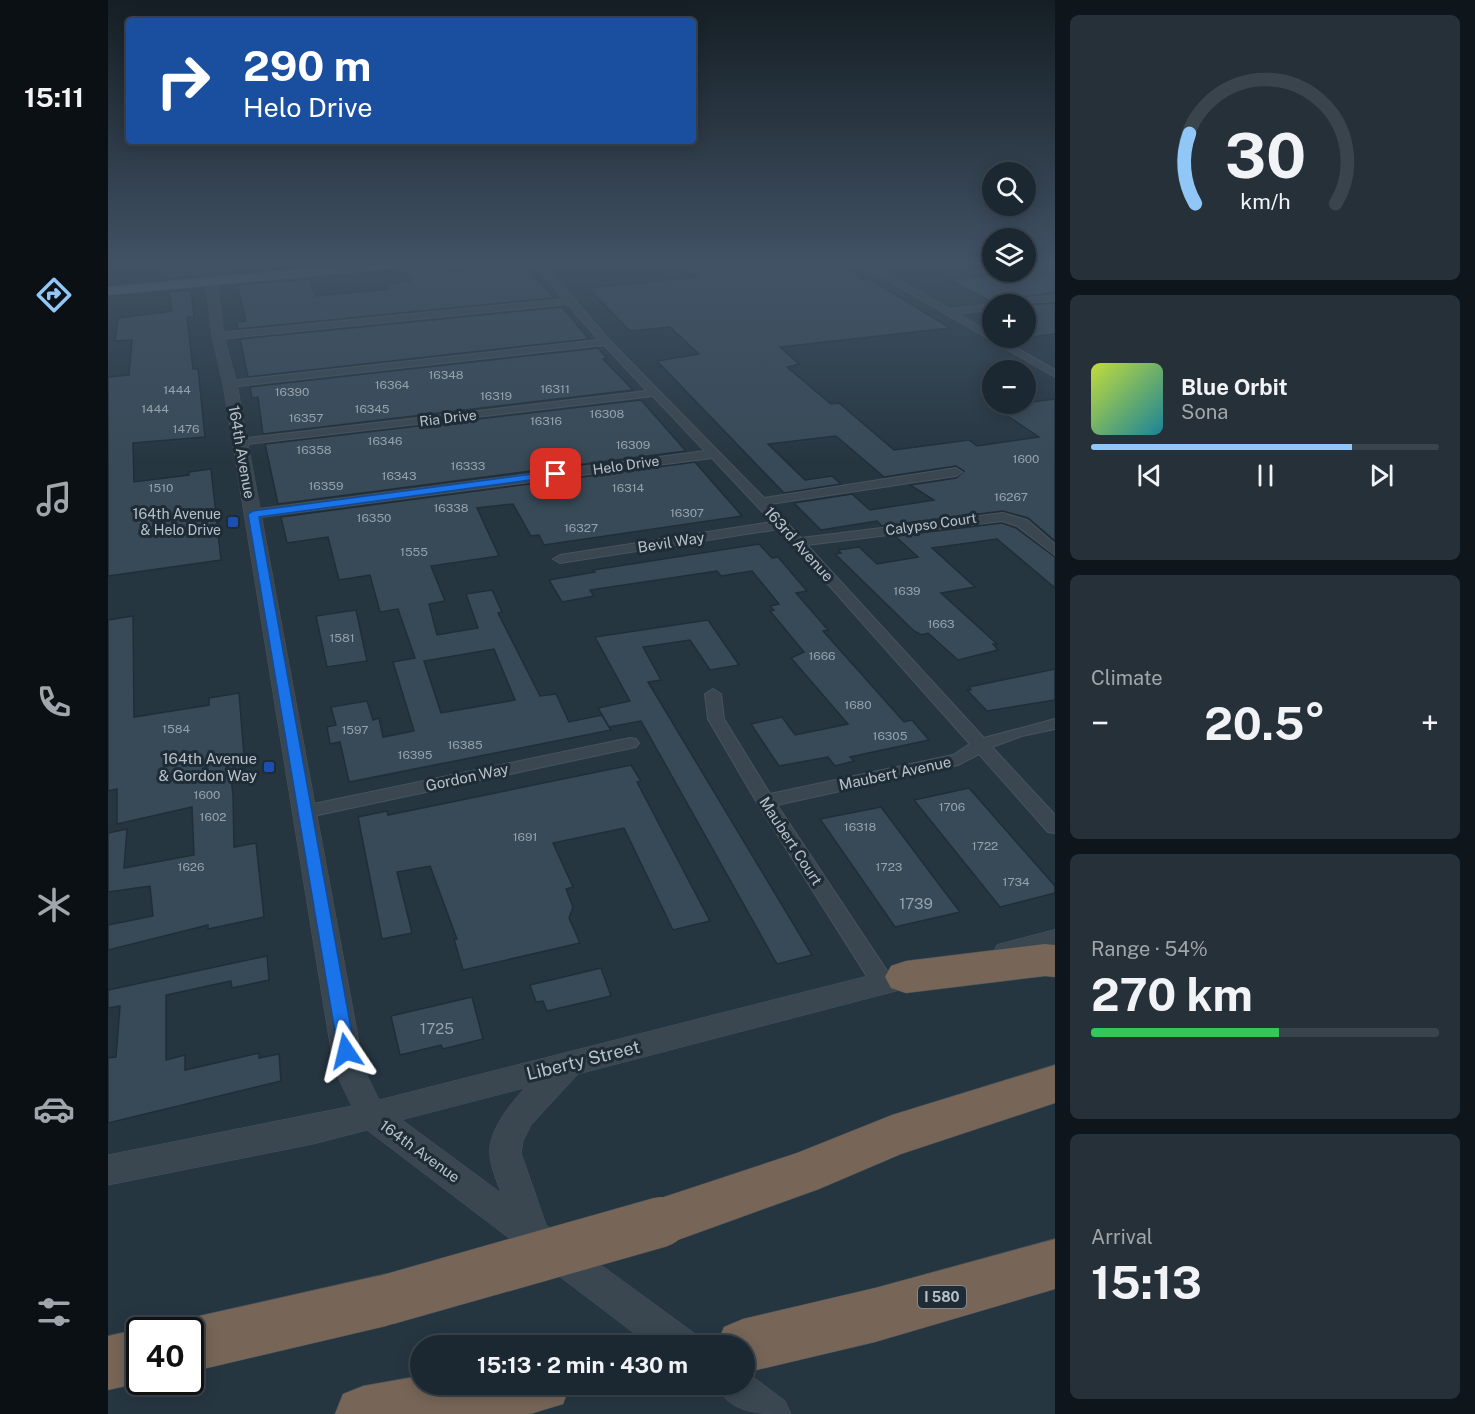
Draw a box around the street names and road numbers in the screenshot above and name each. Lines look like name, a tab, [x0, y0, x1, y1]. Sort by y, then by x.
street label: 164th Avenue	[225, 404, 259, 500]
street label: Ria Drive	[418, 407, 478, 429]
street label: Helo Drive	[592, 452, 660, 478]
street label: 163rd Avenue	[761, 503, 837, 585]
street label: Calypso Court	[884, 510, 978, 538]
street label: Bevil Way	[636, 528, 706, 556]
street label: Maubert Avenue	[837, 753, 953, 793]
street label: Gordon Way	[424, 760, 510, 794]
street label: Maubert Court	[756, 794, 826, 889]
street label: Liberty Street	[524, 1036, 642, 1084]
street label: 164th Avenue	[377, 1116, 463, 1186]
road number: I 580	[918, 1286, 966, 1308]

